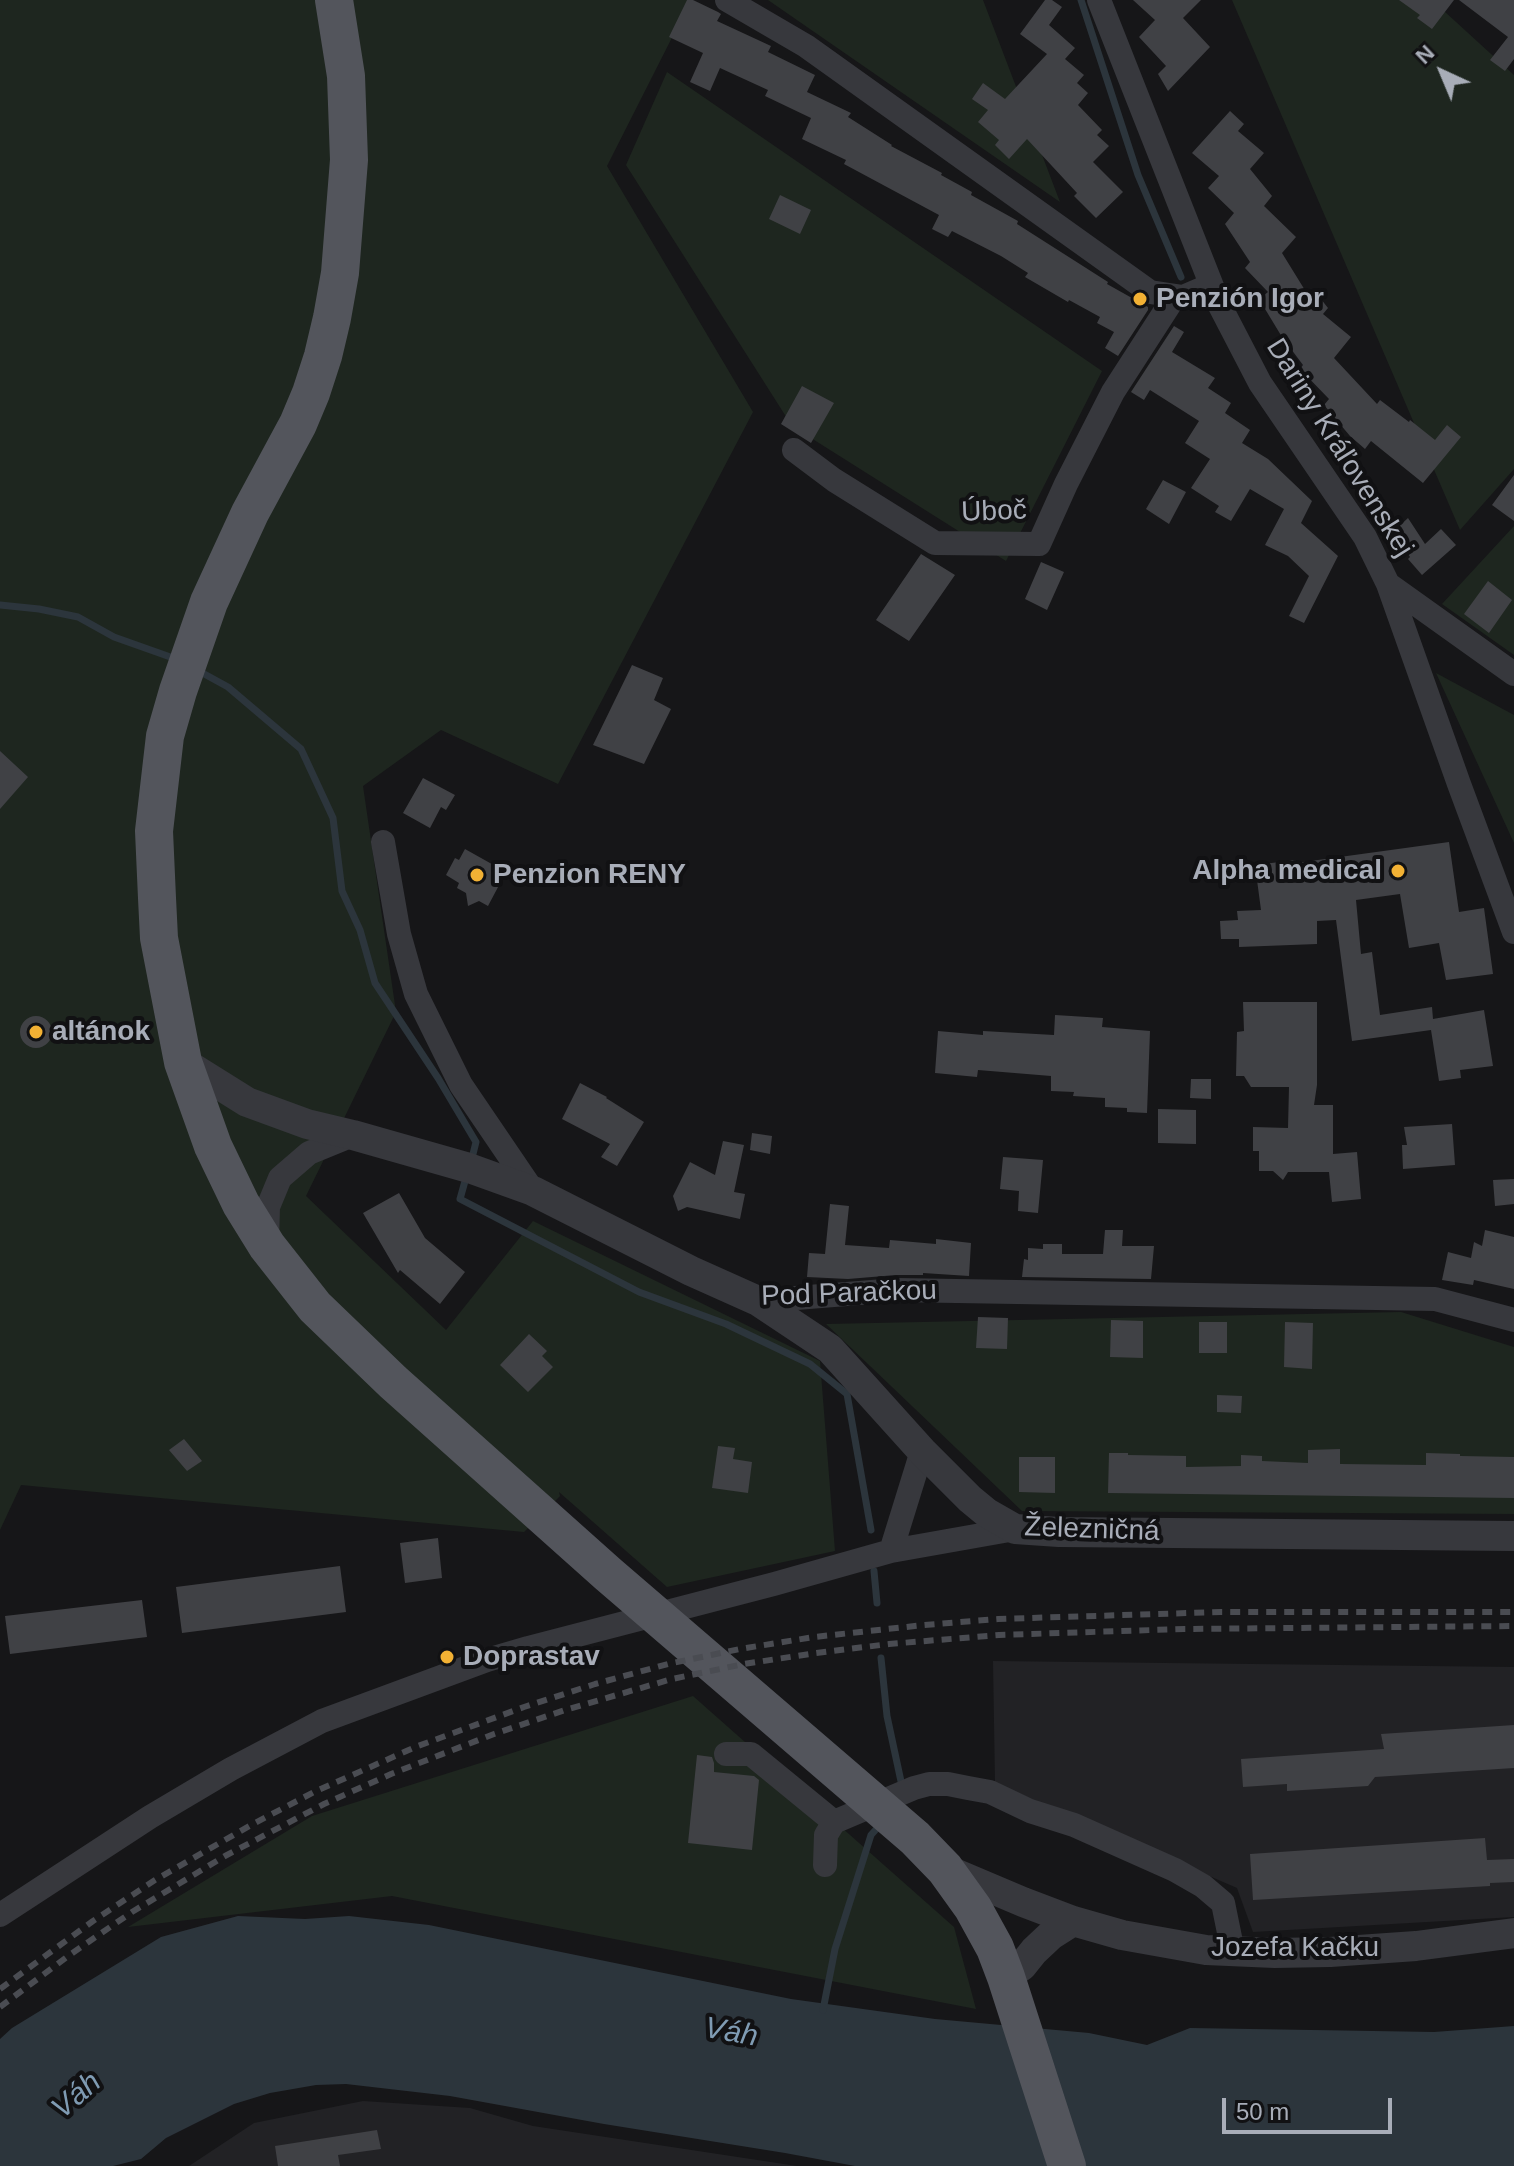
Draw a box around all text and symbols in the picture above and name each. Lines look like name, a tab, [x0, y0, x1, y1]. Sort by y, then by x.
north arrow	[1402, 32, 1482, 112]
text: N	[1411, 40, 1439, 69]
place label: Penzión Igor	[1156, 282, 1324, 316]
marker: Penzión Igor	[1131, 290, 1149, 308]
street label: Dariny Kráľovenskej	[1258, 333, 1420, 563]
street label: Úboč	[961, 494, 1027, 530]
place label: Alpha medical	[1192, 854, 1382, 888]
place label: Penzion RENY	[493, 858, 686, 892]
marker: Alpha medical	[1389, 862, 1407, 880]
marker: Penzion RENY	[468, 866, 486, 884]
place label: altánok	[52, 1015, 150, 1049]
marker: altánok	[27, 1023, 45, 1041]
street label: Pod Paračkou	[761, 1274, 937, 1314]
street label: Železničná	[1024, 1511, 1160, 1549]
place label: Doprastav	[463, 1640, 600, 1674]
marker: Doprastav	[438, 1648, 456, 1666]
street label: Jozefa Kačku	[1211, 1931, 1379, 1965]
water label: Váh	[702, 2011, 760, 2055]
water label: Váh	[45, 2065, 109, 2127]
scale bar	[1226, 2082, 1396, 2132]
text: 50 m	[1236, 2098, 1289, 2125]

